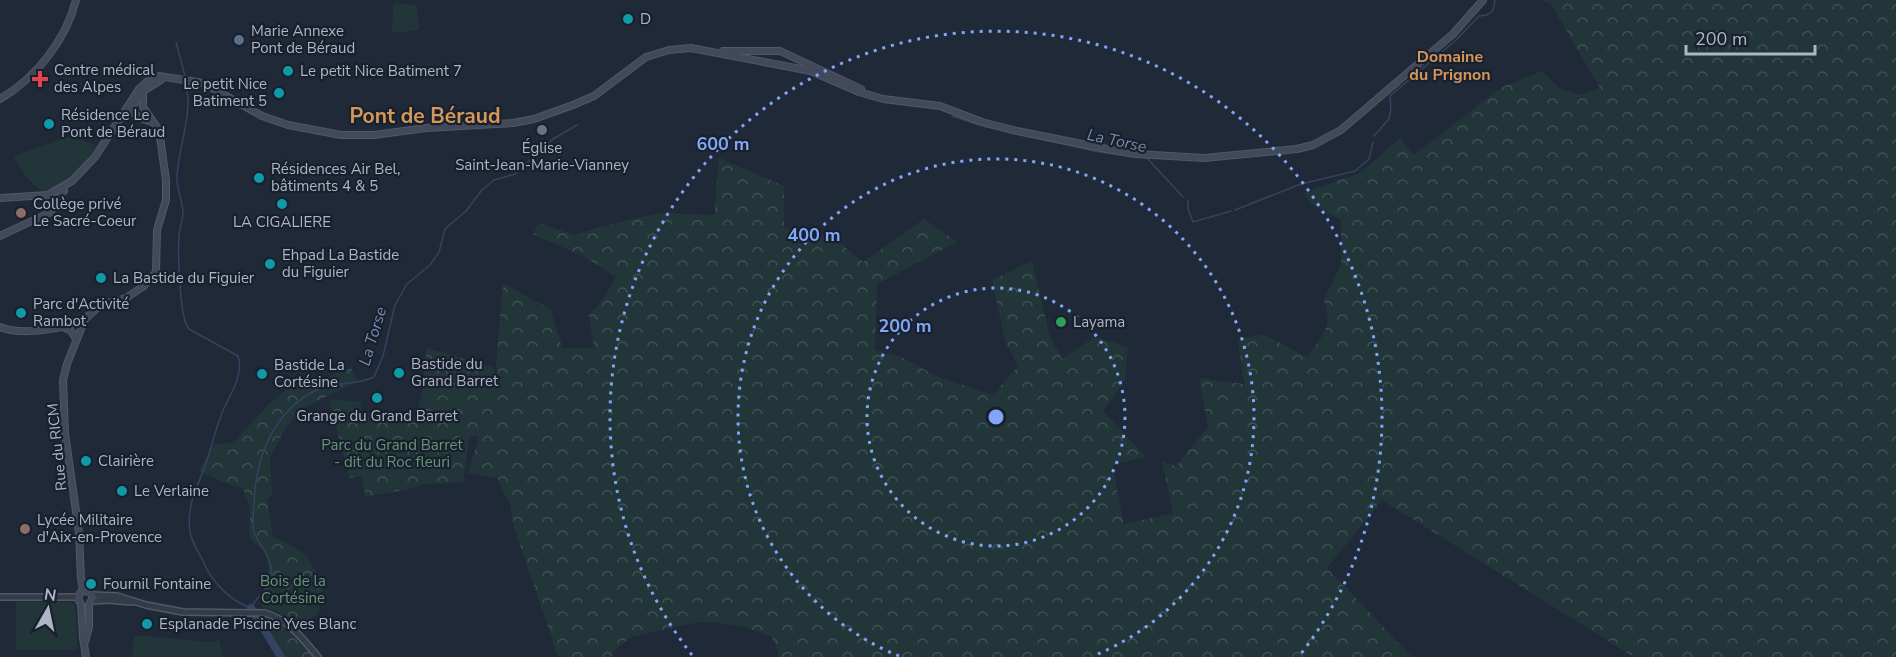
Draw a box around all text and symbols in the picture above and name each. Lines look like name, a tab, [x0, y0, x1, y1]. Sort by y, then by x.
place label: D	[640, 9, 651, 29]
marker: D	[621, 12, 635, 26]
scale bar	[1686, 18, 1815, 56]
place label: Marie Annexe Pont de Béraud	[251, 21, 355, 58]
text: 200 m	[1695, 27, 1747, 51]
marker: Marie Annexe Pont de Béraud	[232, 33, 246, 47]
district label: Domaine du Prignon	[1409, 46, 1491, 86]
place label: Centre médical des Alpes	[54, 60, 155, 97]
place label: Le petit Nice Batiment 7	[300, 61, 462, 81]
marker: Le petit Nice Batiment 7	[281, 64, 295, 78]
marker: Centre médical des Alpes	[31, 70, 49, 88]
place label: Le petit Nice Batiment 5	[183, 74, 267, 111]
marker: Le petit Nice Batiment 5	[272, 86, 286, 100]
district label: Pont de Béraud	[349, 102, 501, 130]
place label: Résidence Le Pont de Béraud	[61, 105, 165, 142]
marker: Résidence Le Pont de Béraud	[42, 117, 56, 131]
marker: Église Saint-Jean-Marie-Vianney	[535, 123, 549, 137]
water label: La Torse	[1085, 124, 1149, 158]
text: 600 m	[696, 132, 750, 156]
place label: Église Saint-Jean-Marie-Vianney	[455, 138, 629, 175]
place label: Résidences Air Bel, bâtiments 4 & 5	[271, 159, 400, 196]
marker: Résidences Air Bel, bâtiments 4 & 5	[252, 171, 266, 185]
place label: Collège privé Le Sacré-Coeur	[33, 194, 137, 231]
marker: LA CIGALIERE	[275, 197, 289, 211]
marker: Collège privé Le Sacré-Coeur	[14, 206, 28, 220]
place label: LA CIGALIERE	[233, 212, 331, 232]
text: 400 m	[787, 223, 841, 247]
place label: Ehpad La Bastide du Figuier	[282, 245, 399, 282]
marker: Ehpad La Bastide du Figuier	[263, 257, 277, 271]
place label: La Bastide du Figuier	[113, 268, 255, 288]
marker: La Bastide du Figuier	[94, 271, 108, 285]
place label: Parc d'Activité Rambot	[33, 294, 129, 331]
water label: La Torse	[354, 304, 392, 368]
marker: Parc d'Activité Rambot	[14, 306, 28, 320]
place label: Layama	[1073, 312, 1125, 332]
text: 200 m	[878, 314, 932, 338]
marker: Layama	[1054, 315, 1068, 329]
place label: Bastide du Grand Barret	[411, 354, 499, 391]
place label: Bastide La Cortésine	[274, 355, 345, 392]
marker: Bastide du Grand Barret	[392, 366, 406, 380]
marker: Bastide La Cortésine	[255, 367, 269, 381]
marker: Grange du Grand Barret	[370, 391, 384, 405]
street label: Rue du RICM	[42, 402, 72, 492]
place label: Grange du Grand Barret	[296, 406, 459, 426]
centre of rings	[986, 407, 1006, 427]
park label: Parc du Grand Barret - dit du Roc fleuri	[321, 435, 463, 472]
place label: Clairière	[98, 451, 154, 471]
marker: Clairière	[79, 454, 93, 468]
place label: Le Verlaine	[134, 481, 209, 501]
marker: Le Verlaine	[115, 484, 129, 498]
place label: Lycée Militaire d'Aix-en-Provence	[37, 510, 162, 547]
marker: Lycée Militaire d'Aix-en-Provence	[18, 522, 32, 536]
park label: Bois de la Cortésine	[260, 571, 326, 608]
place label: Fournil Fontaine	[103, 574, 211, 594]
marker: Fournil Fontaine	[84, 577, 98, 591]
north arrow	[18, 579, 78, 639]
text: N	[43, 583, 58, 607]
place label: Esplanade Piscine Yves Blanc	[159, 614, 357, 634]
marker: Esplanade Piscine Yves Blanc	[140, 617, 154, 631]

